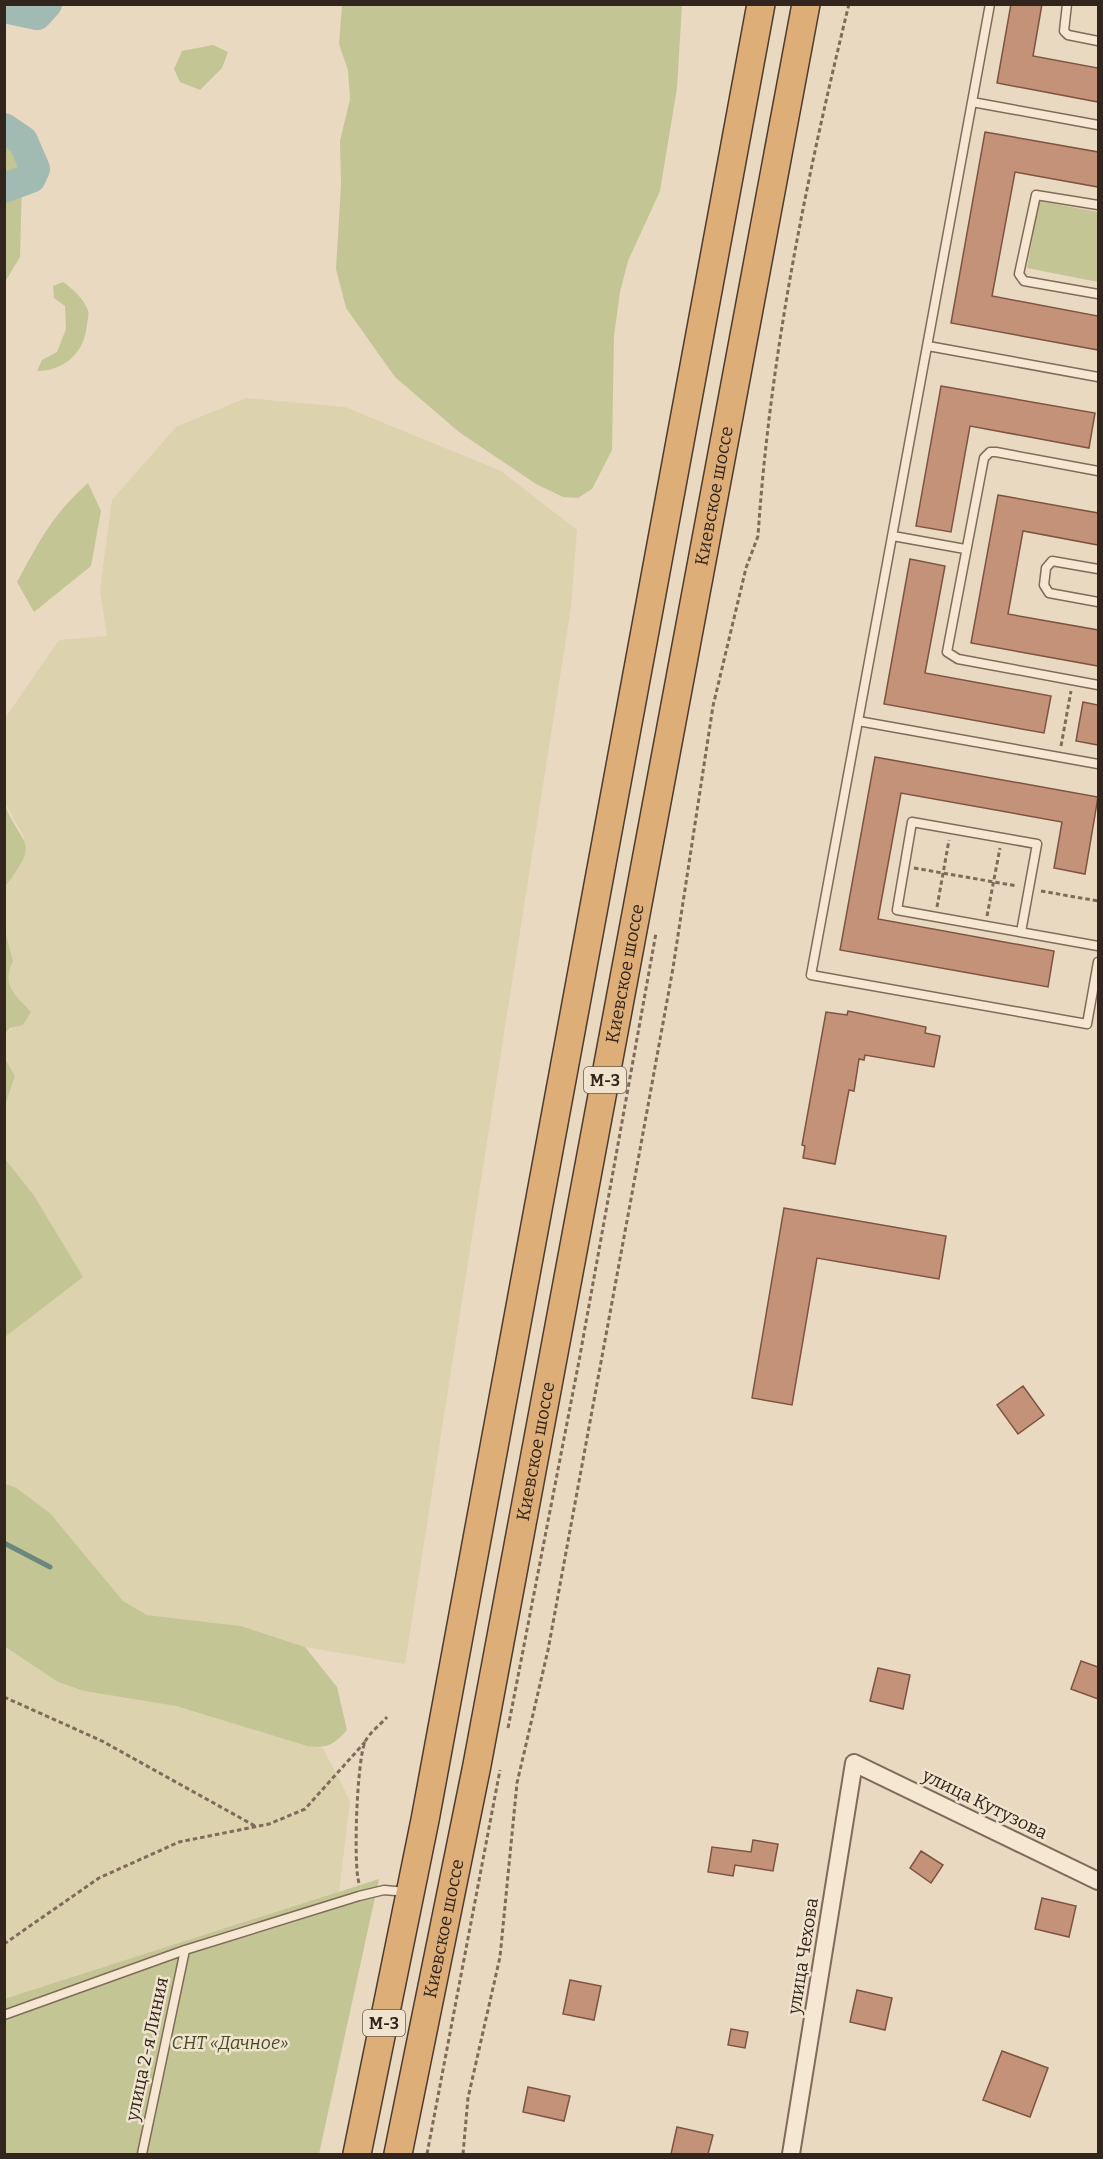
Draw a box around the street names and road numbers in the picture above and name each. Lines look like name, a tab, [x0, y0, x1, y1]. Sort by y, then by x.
street label: Киевское шоссе	[690, 424, 738, 567]
street label: Киевское шоссе	[601, 902, 649, 1045]
road number: М-3	[584, 1067, 626, 1093]
street label: Киевское шоссе	[512, 1380, 559, 1523]
street label: улица Кутузова	[918, 1764, 1051, 1844]
street label: Киевское шоссе	[419, 1857, 469, 2000]
street label: улица Чехова	[783, 1896, 823, 2017]
street label: улица 2-я Линия	[121, 1975, 173, 2124]
road number: М-3	[363, 2010, 405, 2036]

